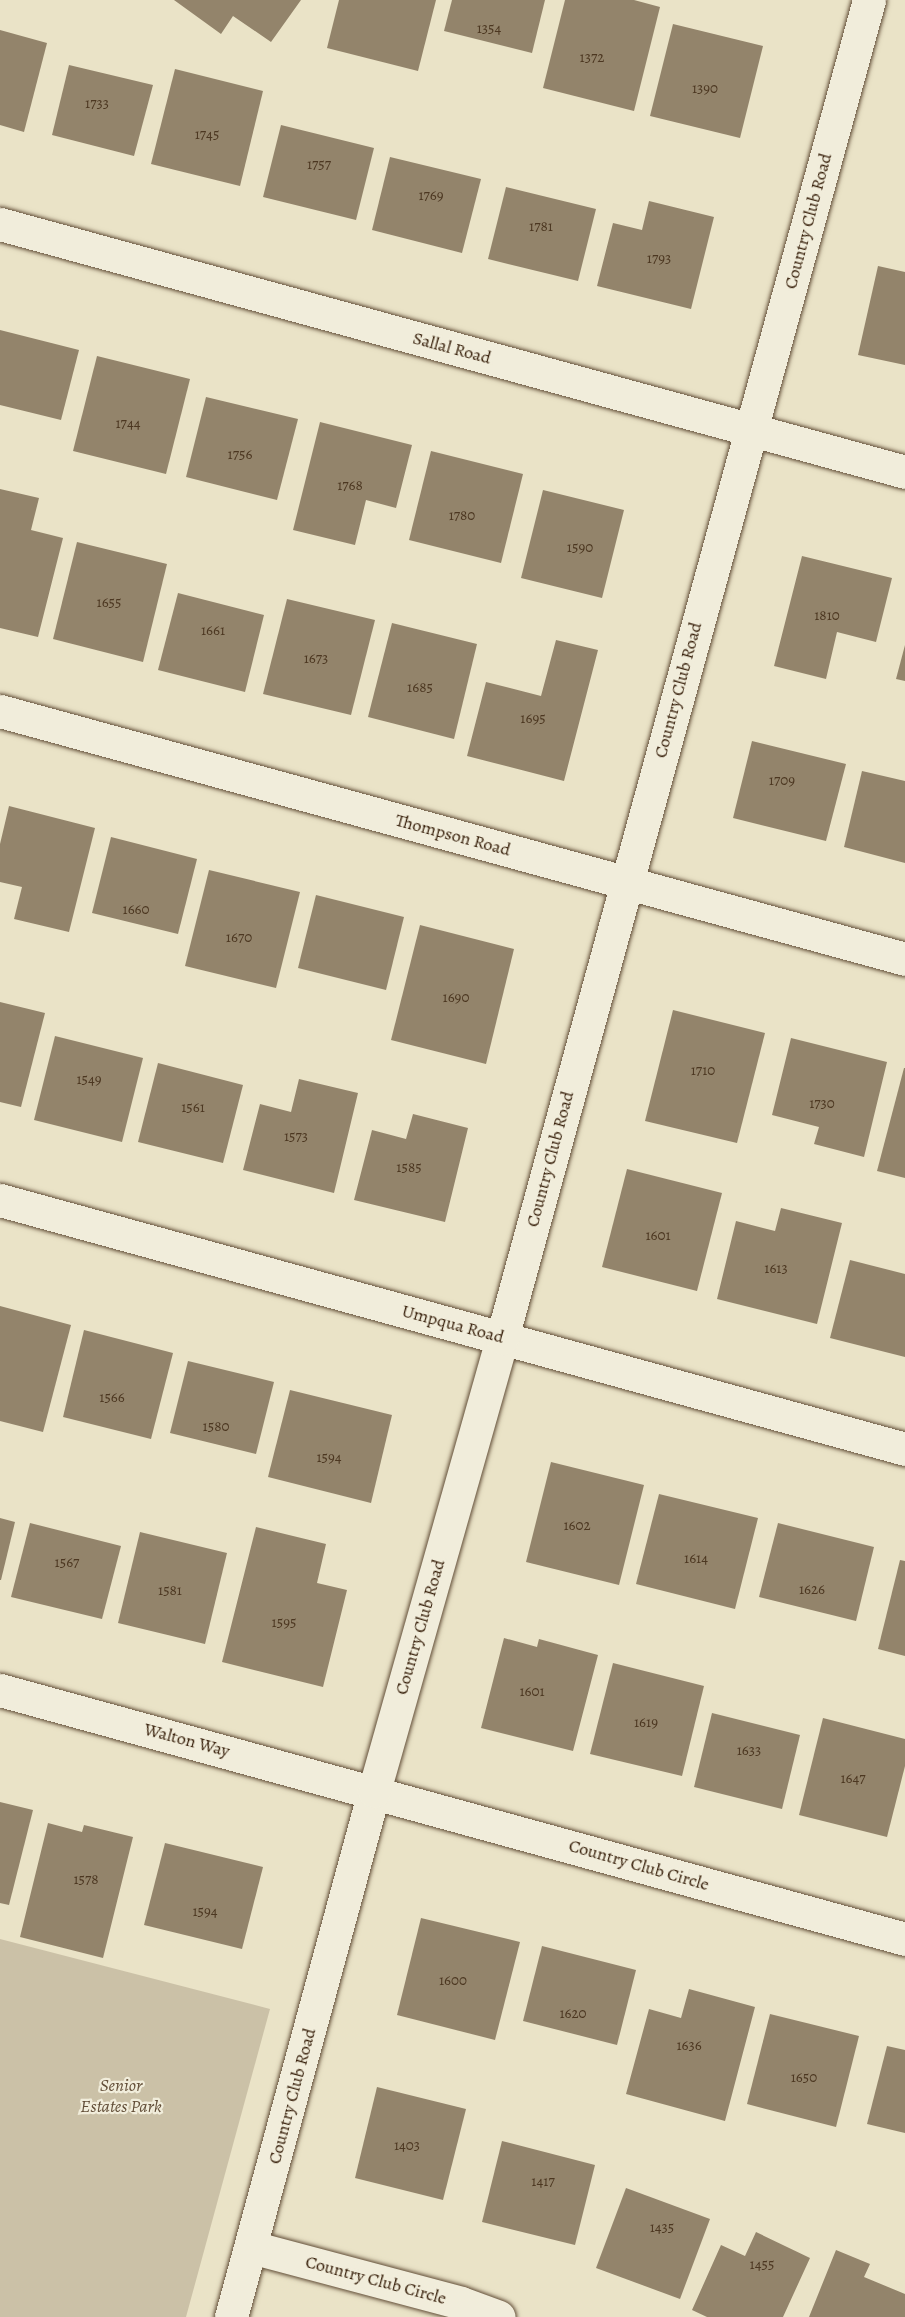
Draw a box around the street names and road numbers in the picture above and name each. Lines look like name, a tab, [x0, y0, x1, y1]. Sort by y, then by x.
street label: Country Club Road	[779, 151, 837, 291]
street label: Sallal Road	[410, 327, 494, 369]
street label: Country Club Road	[649, 620, 707, 760]
street label: Thompson Road	[393, 809, 513, 861]
street label: Country Club Road	[521, 1089, 579, 1229]
street label: Umpqua Road	[400, 1300, 506, 1348]
street label: Country Club Road	[390, 1557, 450, 1697]
street label: Walton Way	[142, 1718, 232, 1762]
street label: Country Club Circle	[566, 1835, 712, 1895]
street label: Country Club Road	[263, 2026, 321, 2166]
street label: Country Club Circle	[303, 2251, 449, 2309]

